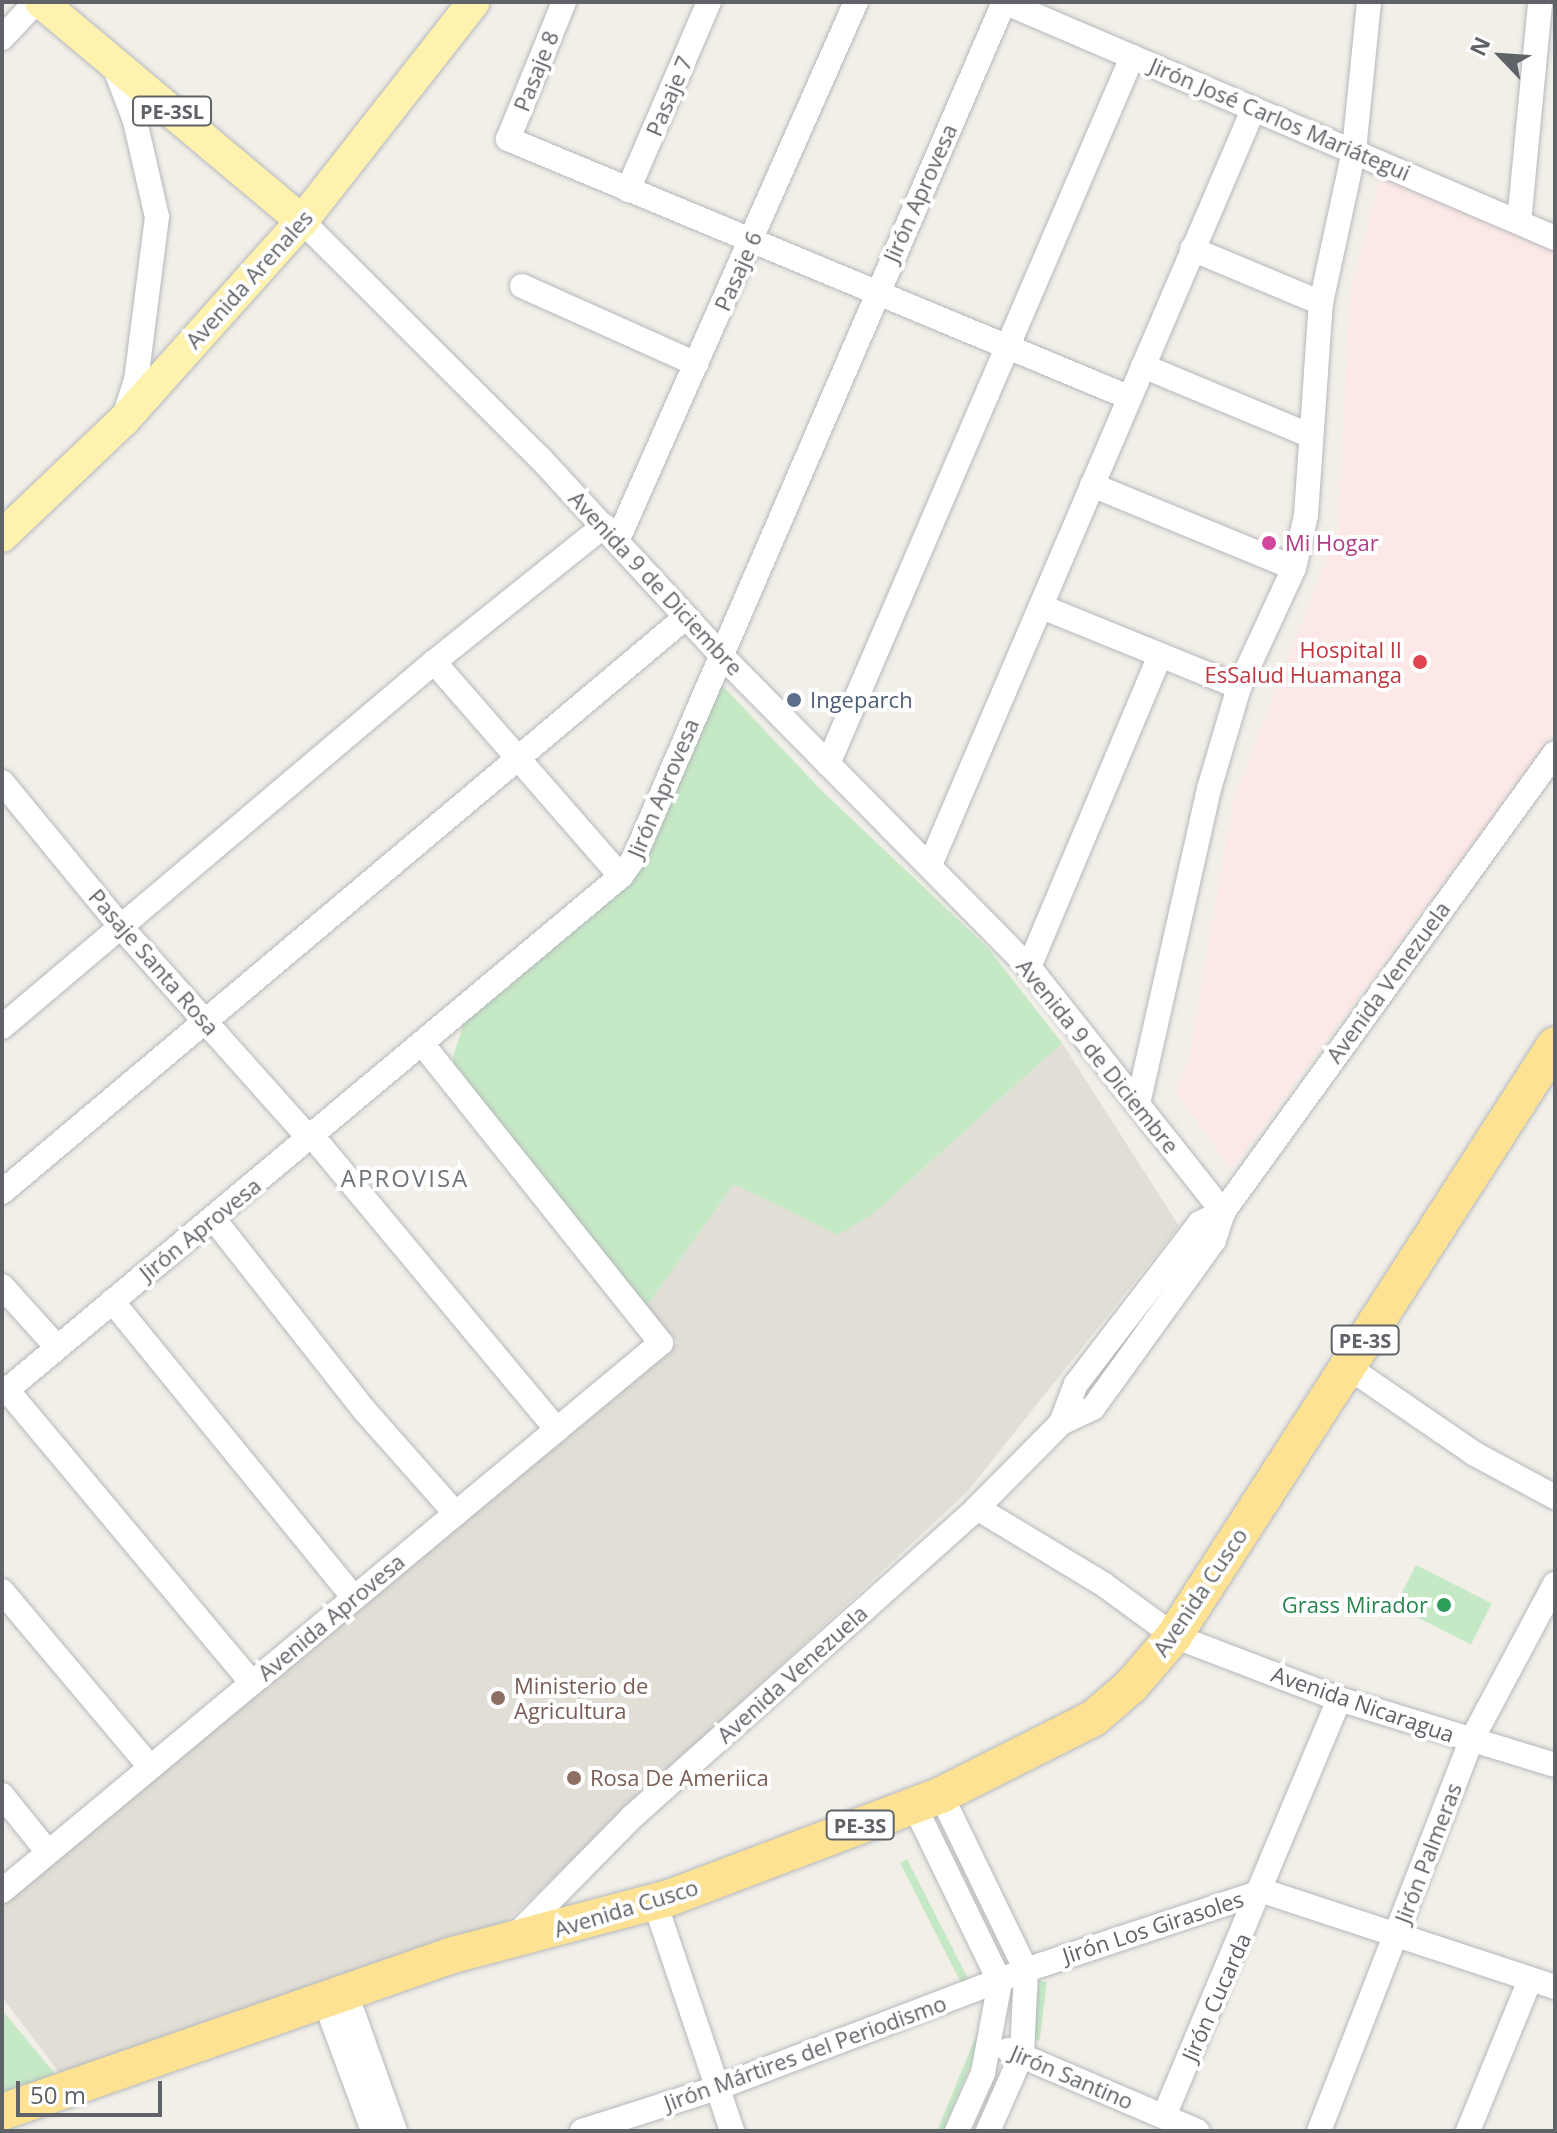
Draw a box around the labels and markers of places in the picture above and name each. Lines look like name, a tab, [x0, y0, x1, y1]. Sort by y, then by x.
place label: Mi Hogar	[1285, 530, 1379, 556]
marker: Mi Hogar	[1260, 534, 1278, 552]
place label: Hospital II EsSalud Huamanga	[1205, 636, 1402, 688]
marker: Hospital II EsSalud Huamanga	[1409, 651, 1431, 673]
place label: Ingeparch	[810, 687, 913, 713]
marker: Ingeparch	[785, 691, 803, 709]
place label: Grass Mirador	[1282, 1592, 1428, 1618]
marker: Grass Mirador	[1435, 1596, 1453, 1614]
place label: Ministerio de Agricultura	[514, 1672, 648, 1724]
marker: Ministerio de Agricultura	[489, 1689, 507, 1707]
place label: Rosa De Ameriica	[590, 1765, 769, 1791]
marker: Rosa De Ameriica	[565, 1769, 583, 1787]

